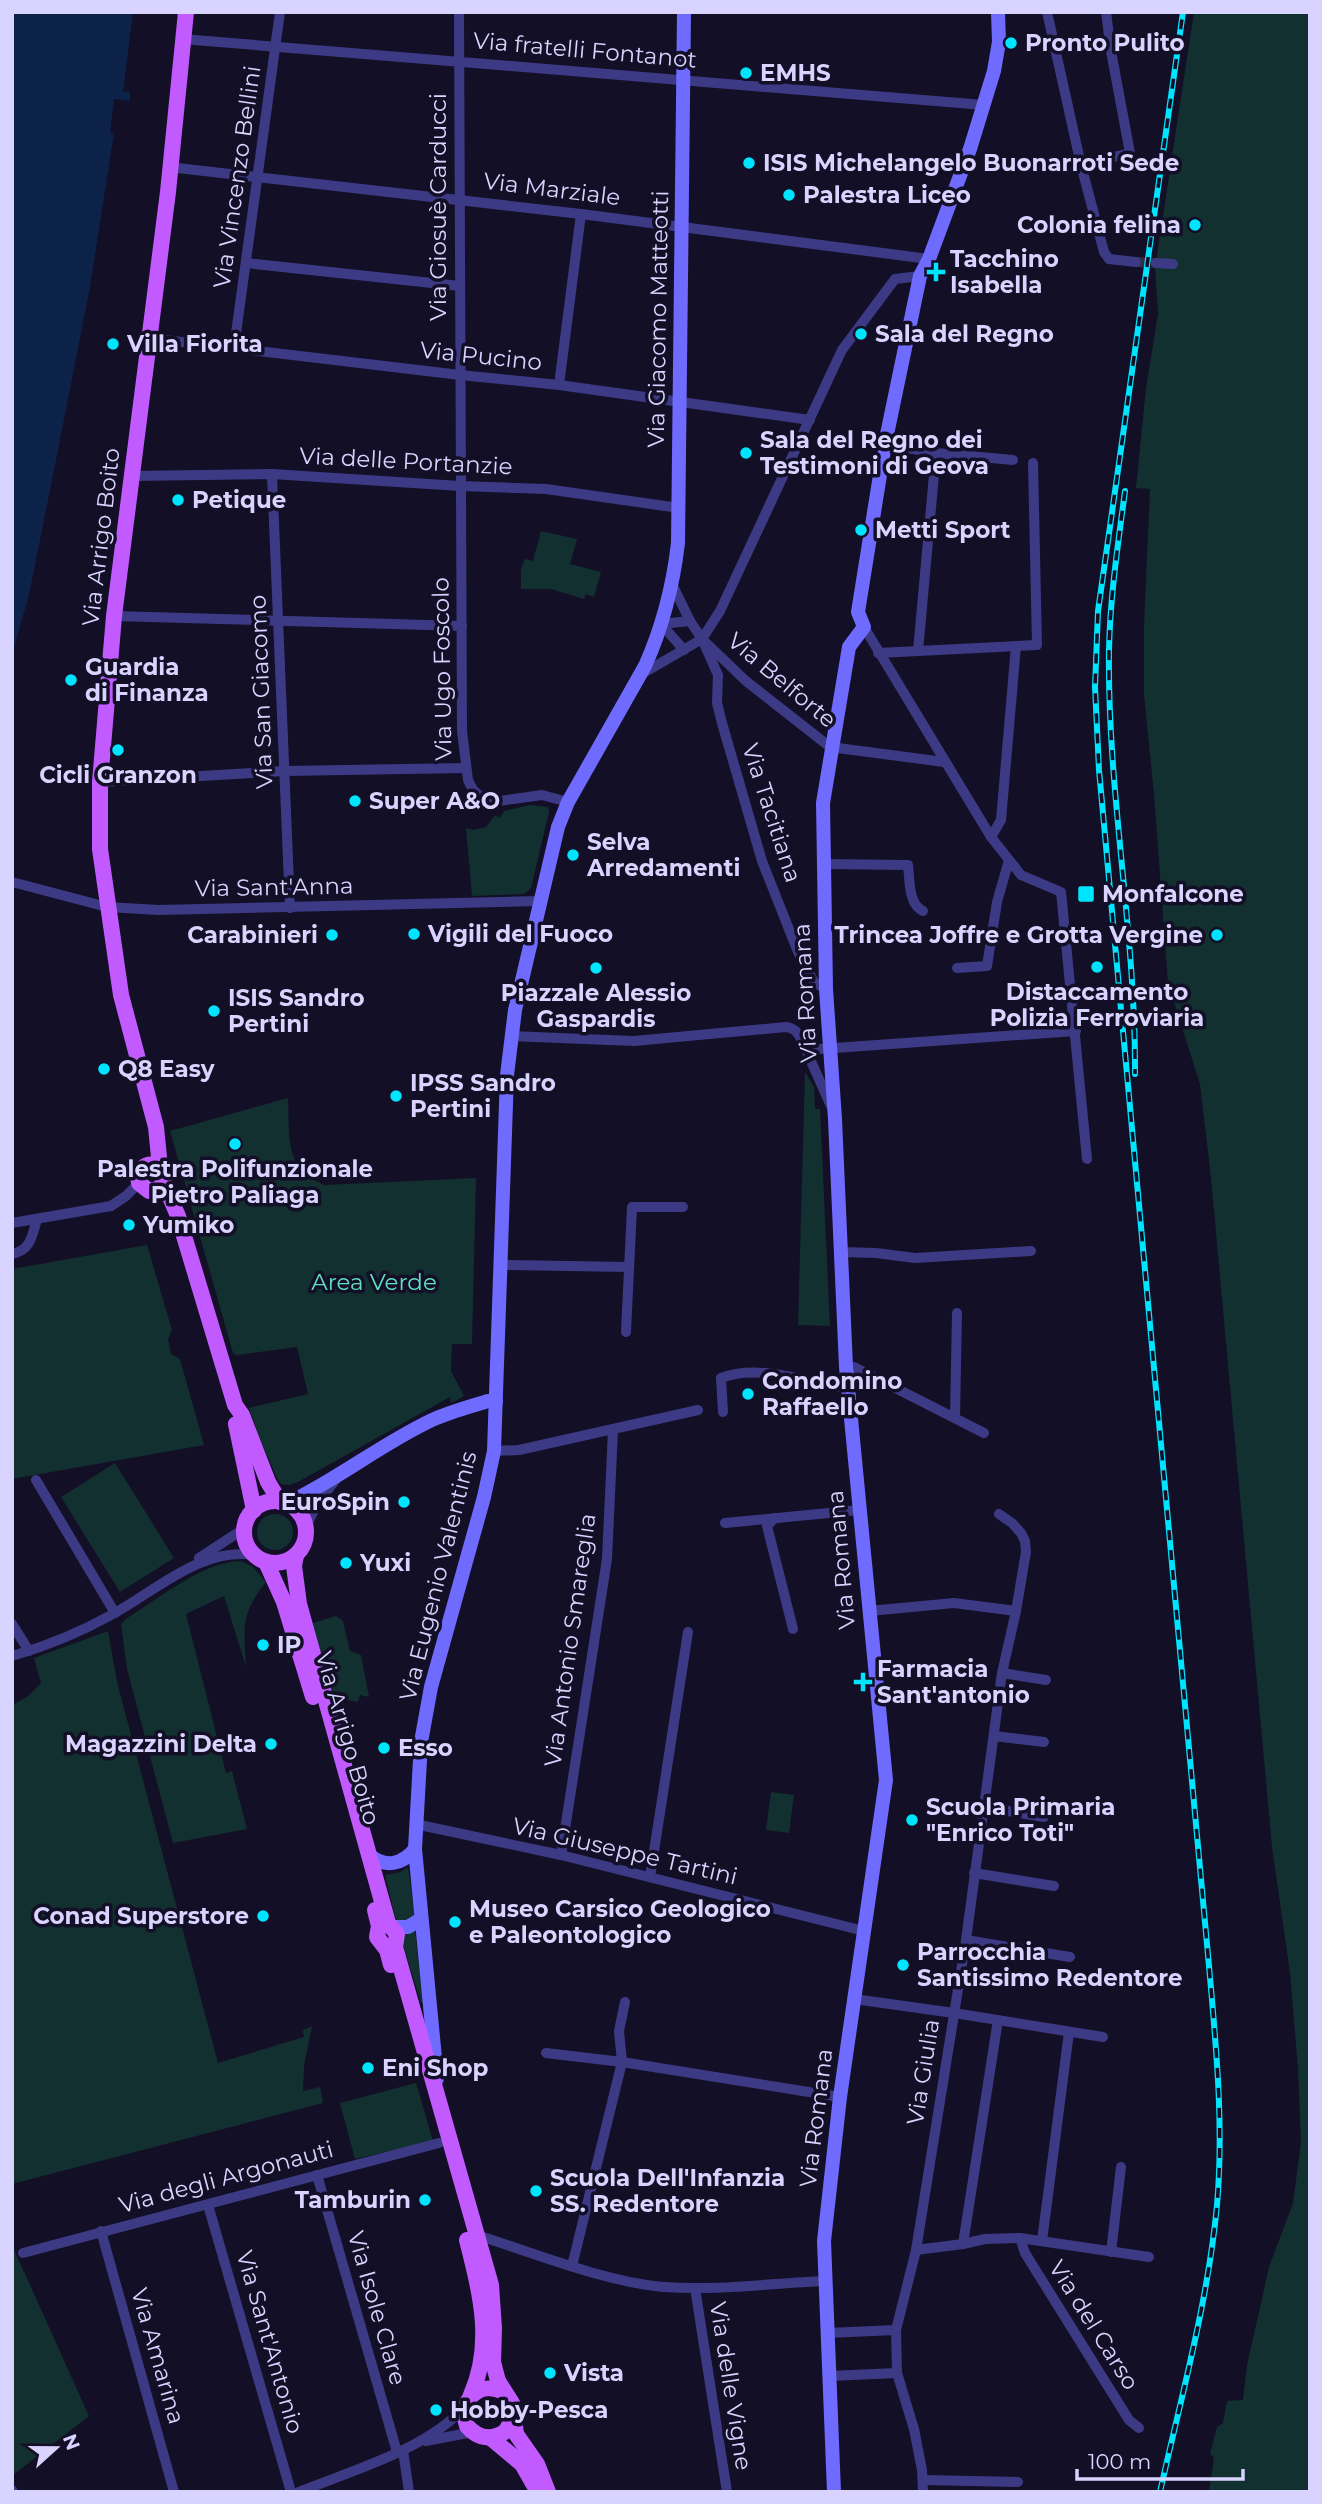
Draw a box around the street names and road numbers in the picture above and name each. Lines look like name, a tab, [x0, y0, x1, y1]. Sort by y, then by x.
street label: Via fratelli Fontanot	[472, 26, 698, 74]
street label: Via Vincenzo Bellini	[208, 64, 266, 290]
street label: Via Giosuè Carducci	[424, 93, 452, 321]
street label: Via Marziale	[482, 167, 622, 211]
street label: Via Giacomo Matteotti	[642, 190, 674, 448]
street label: Via Pucino	[419, 336, 543, 376]
street label: Via delle Portanzie	[299, 441, 513, 481]
street label: Via Arrigo Boito	[76, 446, 126, 628]
street label: Via Ugo Foscolo	[426, 577, 458, 761]
street label: Via San Giacomo	[244, 594, 278, 790]
street label: Via Belforte	[722, 626, 842, 734]
street label: Via Tacitiana	[736, 740, 808, 886]
street label: Via Sant'Anna	[194, 872, 354, 902]
street label: Via Romana	[787, 923, 823, 1063]
street label: Via Eugenio Valentinis	[393, 1448, 483, 1704]
street label: Via Romana	[821, 1489, 861, 1631]
street label: Via Antonio Smareglia	[538, 1511, 602, 1769]
street label: Via Arrigo Boito	[310, 1648, 386, 1828]
street label: Via Giuseppe Tartini	[510, 1811, 740, 1891]
street label: Via Giulia	[901, 2017, 945, 2127]
street label: Via Romana	[794, 2047, 838, 2189]
street label: Via degli Argonauti	[116, 2135, 336, 2219]
street label: Via Isole Clare	[342, 2228, 412, 2388]
street label: Via Sant'Antonio	[230, 2247, 310, 2437]
street label: Via del Carso	[1043, 2255, 1145, 2395]
street label: Via Amarina	[125, 2285, 191, 2427]
street label: Via delle Vigne	[704, 2300, 758, 2472]

